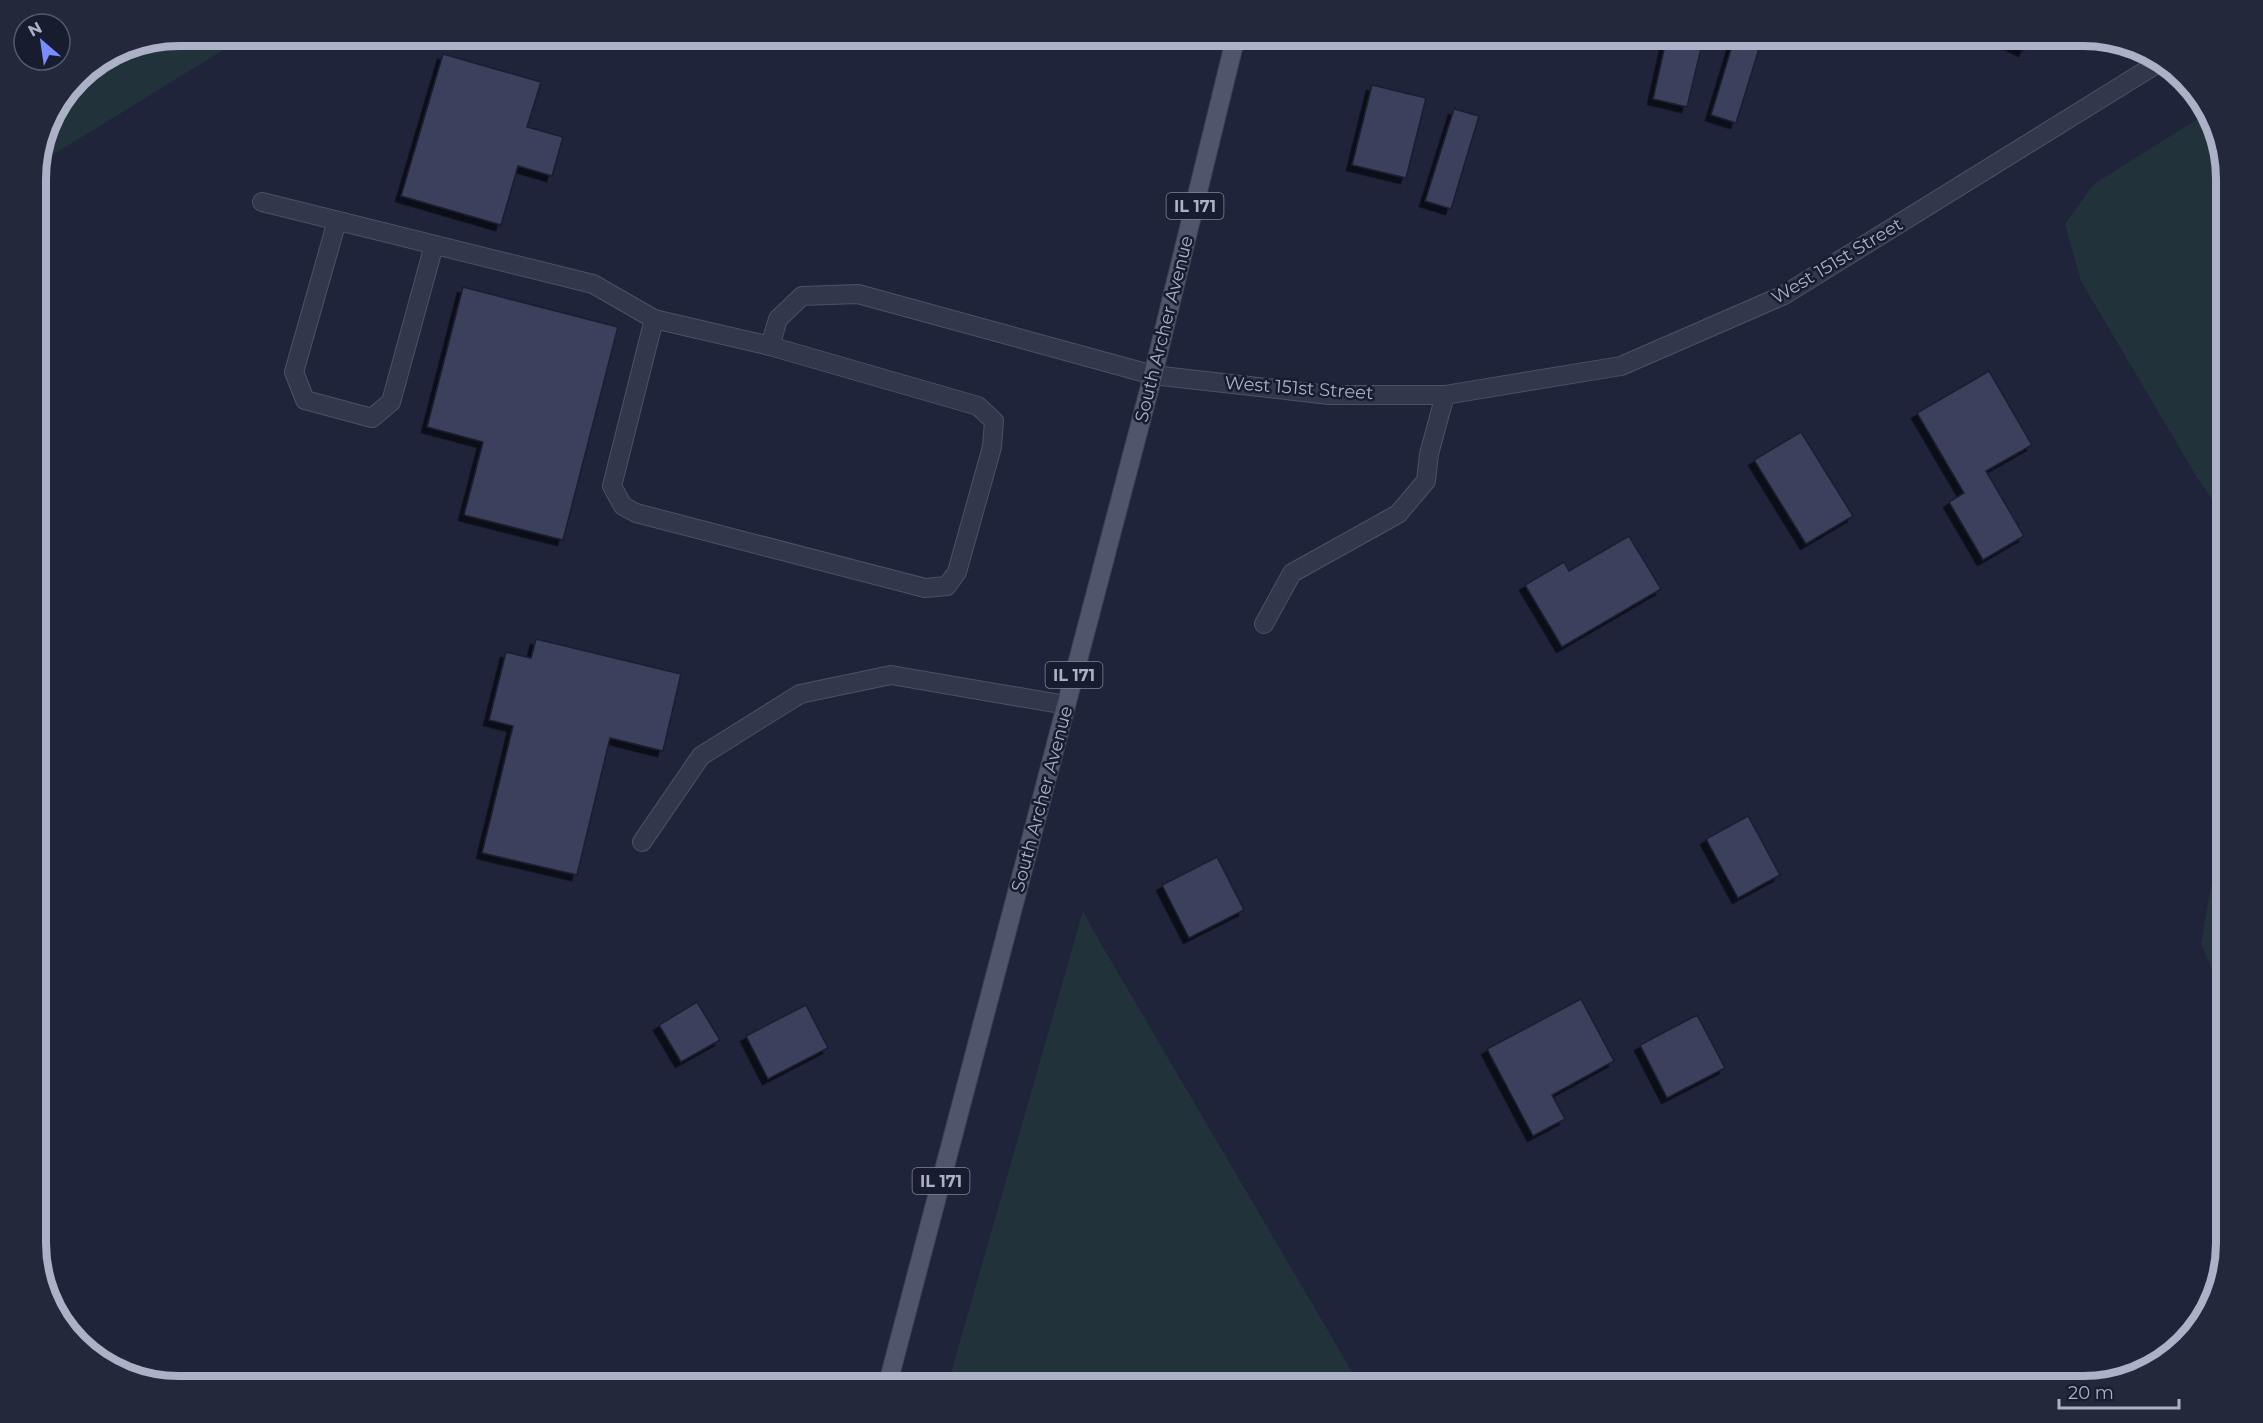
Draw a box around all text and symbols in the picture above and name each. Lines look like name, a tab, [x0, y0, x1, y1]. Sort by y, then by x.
north arrow	[12, 12, 72, 72]
text: N	[25, 18, 45, 41]
road number: IL 171	[1166, 193, 1224, 219]
street label: West 151st Street	[1767, 213, 1907, 309]
street label: South Archer Avenue	[1130, 233, 1198, 425]
street label: West 151st Street	[1224, 372, 1374, 404]
road number: IL 171	[1046, 662, 1102, 688]
street label: South Archer Avenue	[1007, 704, 1077, 894]
road number: IL 171	[912, 1168, 970, 1194]
scale bar	[2059, 1372, 2179, 1410]
text: 20 m	[2068, 1382, 2114, 1404]

